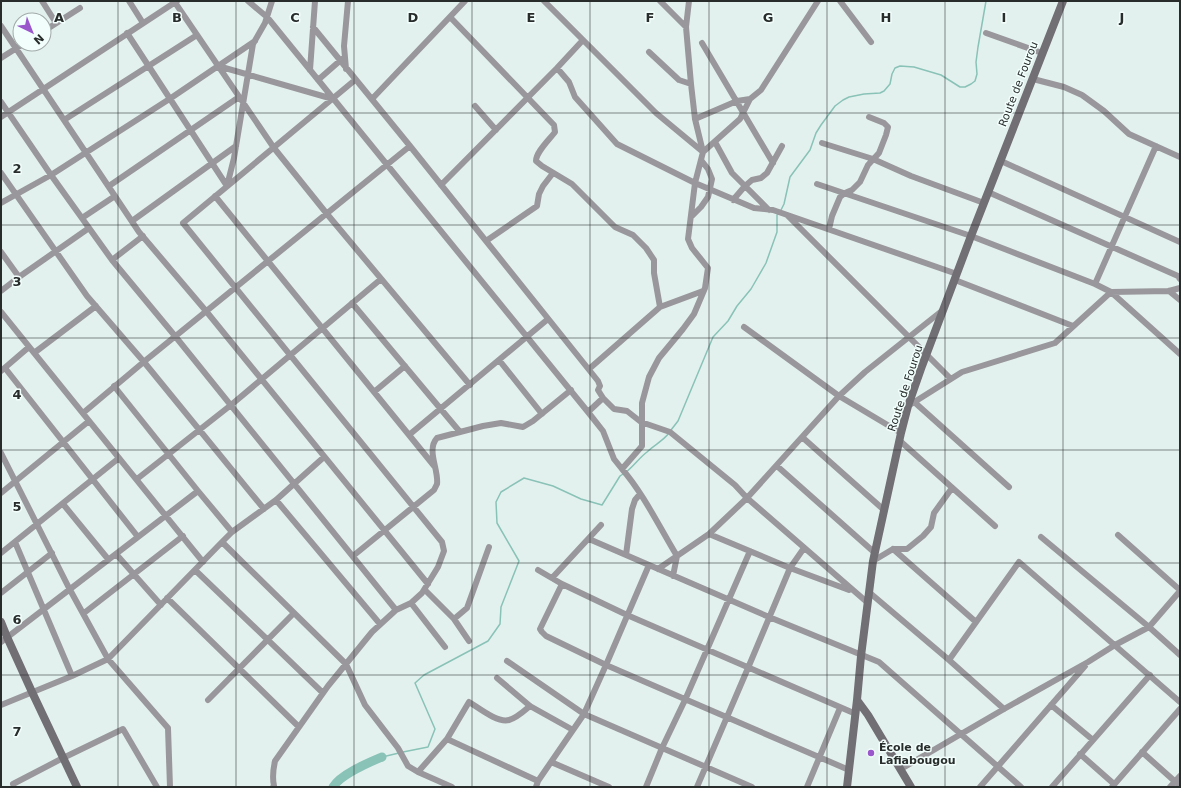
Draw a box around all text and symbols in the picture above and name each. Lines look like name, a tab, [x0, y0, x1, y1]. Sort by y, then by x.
text: A	[54, 10, 64, 25]
text: B	[172, 10, 182, 25]
text: C	[290, 10, 300, 25]
text: D	[408, 10, 419, 25]
text: E	[527, 10, 535, 25]
text: F	[646, 10, 654, 25]
text: G	[763, 10, 773, 25]
text: H	[881, 10, 891, 25]
text: I	[1002, 10, 1006, 25]
text: J	[1119, 10, 1124, 25]
north arrow	[12, 12, 52, 52]
text: N	[31, 31, 46, 47]
street label: Route de Fourou	[996, 40, 1041, 129]
text: 2	[12, 161, 22, 176]
text: 3	[12, 274, 22, 289]
street label: Route de Fourou	[885, 343, 926, 433]
text: 4	[12, 387, 22, 402]
text: 5	[12, 499, 22, 514]
text: 6	[12, 612, 22, 627]
text: 7	[12, 724, 22, 739]
place label: École de Lafiabougou	[879, 741, 956, 767]
marker: École de Lafiabougou	[866, 748, 876, 758]

